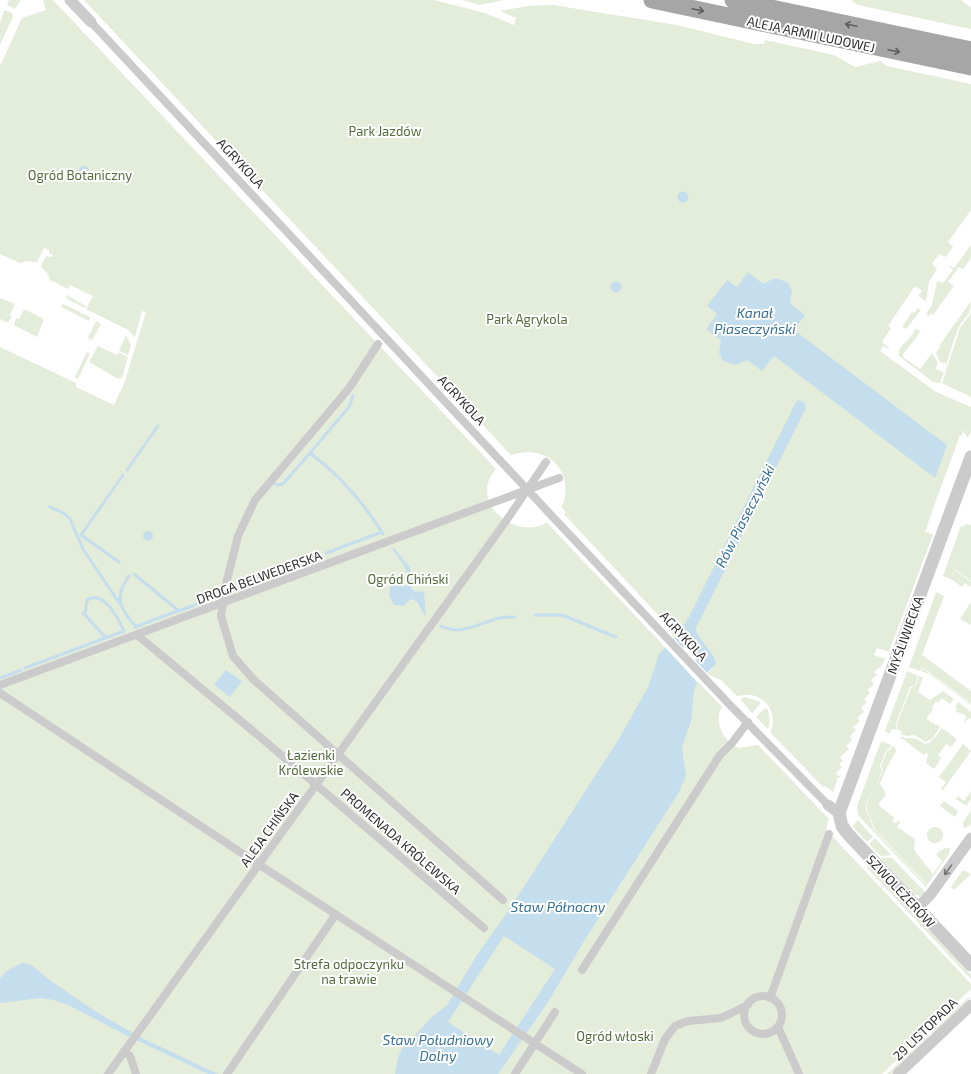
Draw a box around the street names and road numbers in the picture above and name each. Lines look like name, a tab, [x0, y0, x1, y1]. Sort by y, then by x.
street label: ALEJA ARMII LUDOWEJ	[746, 13, 876, 55]
street label: AGRYKOLA	[214, 135, 268, 191]
street label: AGRYKOLA	[435, 372, 489, 428]
street label: DROGA BELWEDERSKA	[194, 547, 324, 607]
street label: MYŚLIWIECKA	[882, 593, 927, 676]
street label: AGRYKOLA	[657, 608, 711, 664]
street label: PROMENADA KRÓLEWSKA	[338, 784, 465, 897]
street label: ALEJA CHIŃSKA	[236, 788, 302, 870]
street label: SZWOLEŻERÓW	[863, 851, 939, 931]
street label: 29 LISTOPADA	[890, 994, 960, 1064]

